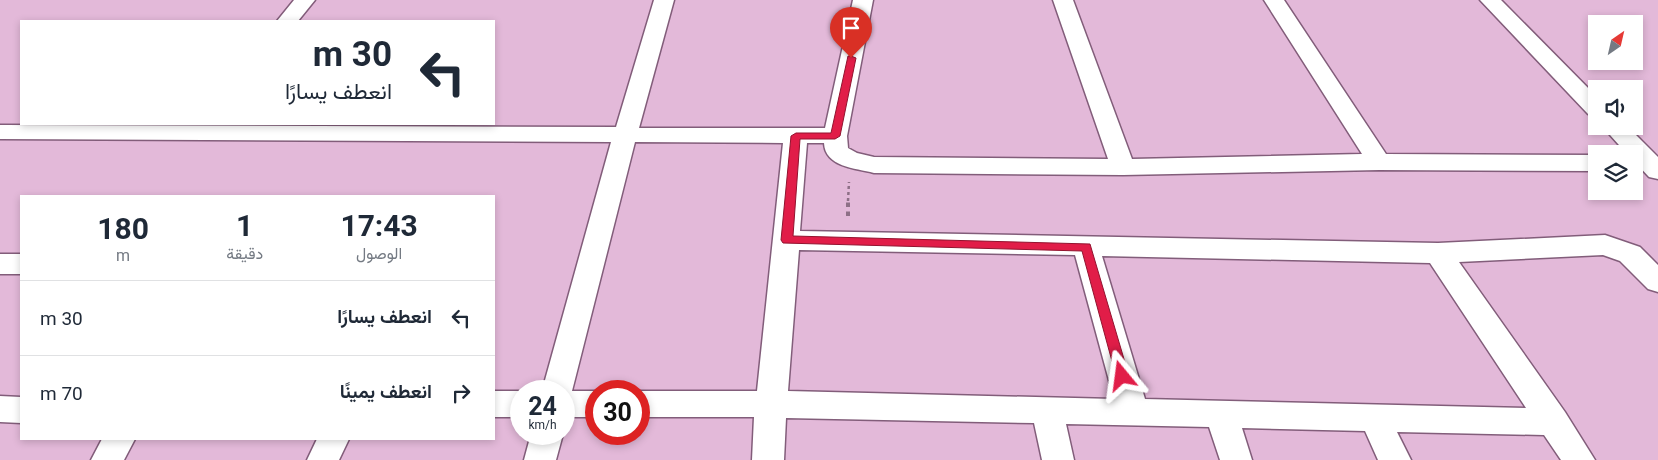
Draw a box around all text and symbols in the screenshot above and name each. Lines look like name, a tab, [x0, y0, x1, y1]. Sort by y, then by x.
pin	[830, 7, 872, 58]
icon: arrive	[837, 14, 865, 42]
north arrow	[1588, 15, 1642, 70]
map controls	[1588, 15, 1643, 200]
text: 30 m	[313, 34, 392, 75]
icon: left	[410, 40, 475, 105]
text: انعطف يسارًا	[285, 79, 392, 104]
button: sound	[1588, 80, 1643, 135]
button: layers	[1588, 145, 1643, 200]
text: 1	[236, 208, 253, 243]
text: 17:43	[340, 208, 418, 243]
text: 180	[97, 211, 149, 246]
text: دقيقة	[226, 244, 263, 263]
text: الوصول	[356, 244, 402, 263]
text: m	[116, 246, 130, 265]
icon: left	[447, 304, 475, 332]
text: انعطف يسارًا	[337, 305, 432, 328]
text: 30 m	[40, 307, 83, 330]
position arrow	[1095, 349, 1147, 401]
icon: right	[447, 379, 475, 407]
text: انعطف يمينًا	[340, 380, 432, 403]
speed limit sign: 30	[585, 380, 650, 445]
text: 70 m	[40, 382, 83, 405]
text: 24	[528, 392, 557, 421]
text: km/h	[528, 418, 557, 432]

